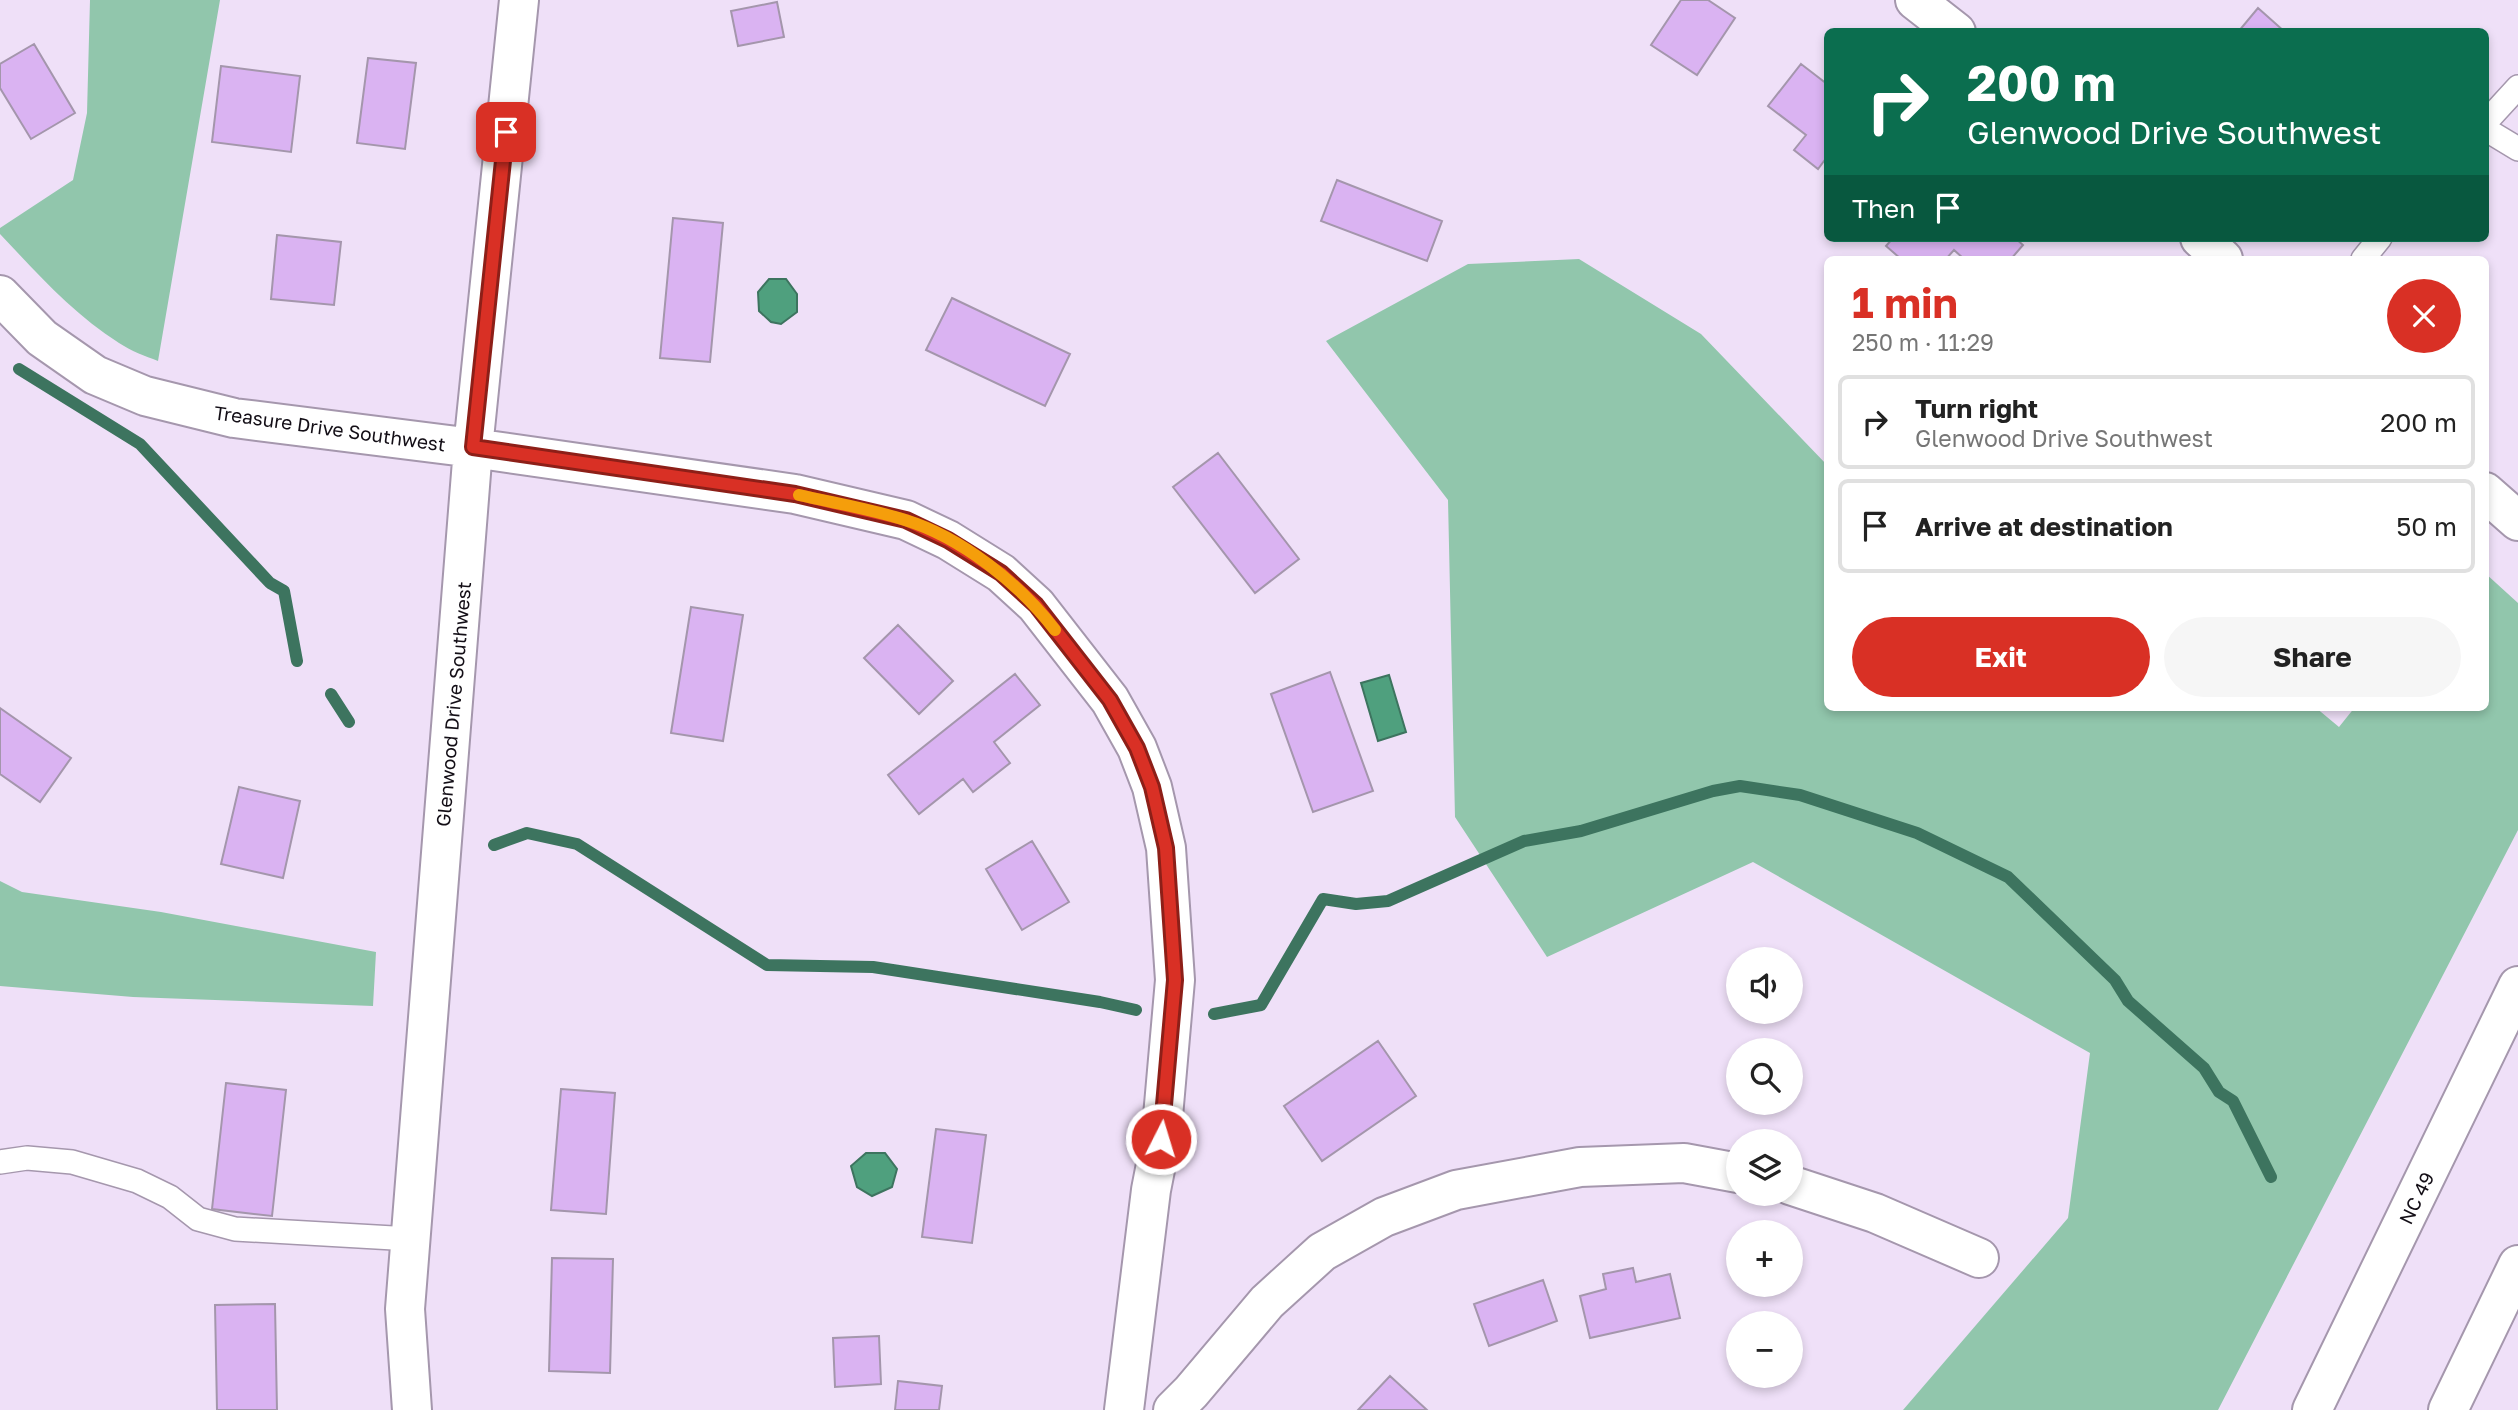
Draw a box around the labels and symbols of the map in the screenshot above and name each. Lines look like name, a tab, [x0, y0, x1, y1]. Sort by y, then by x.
pin	[476, 102, 536, 162]
street label: Treasure Drive Southwest	[213, 400, 447, 456]
street label: Glenwood Drive Southwest	[431, 580, 475, 828]
position arrow	[1124, 1102, 1198, 1176]
street label: NC 49	[2394, 1168, 2438, 1228]

